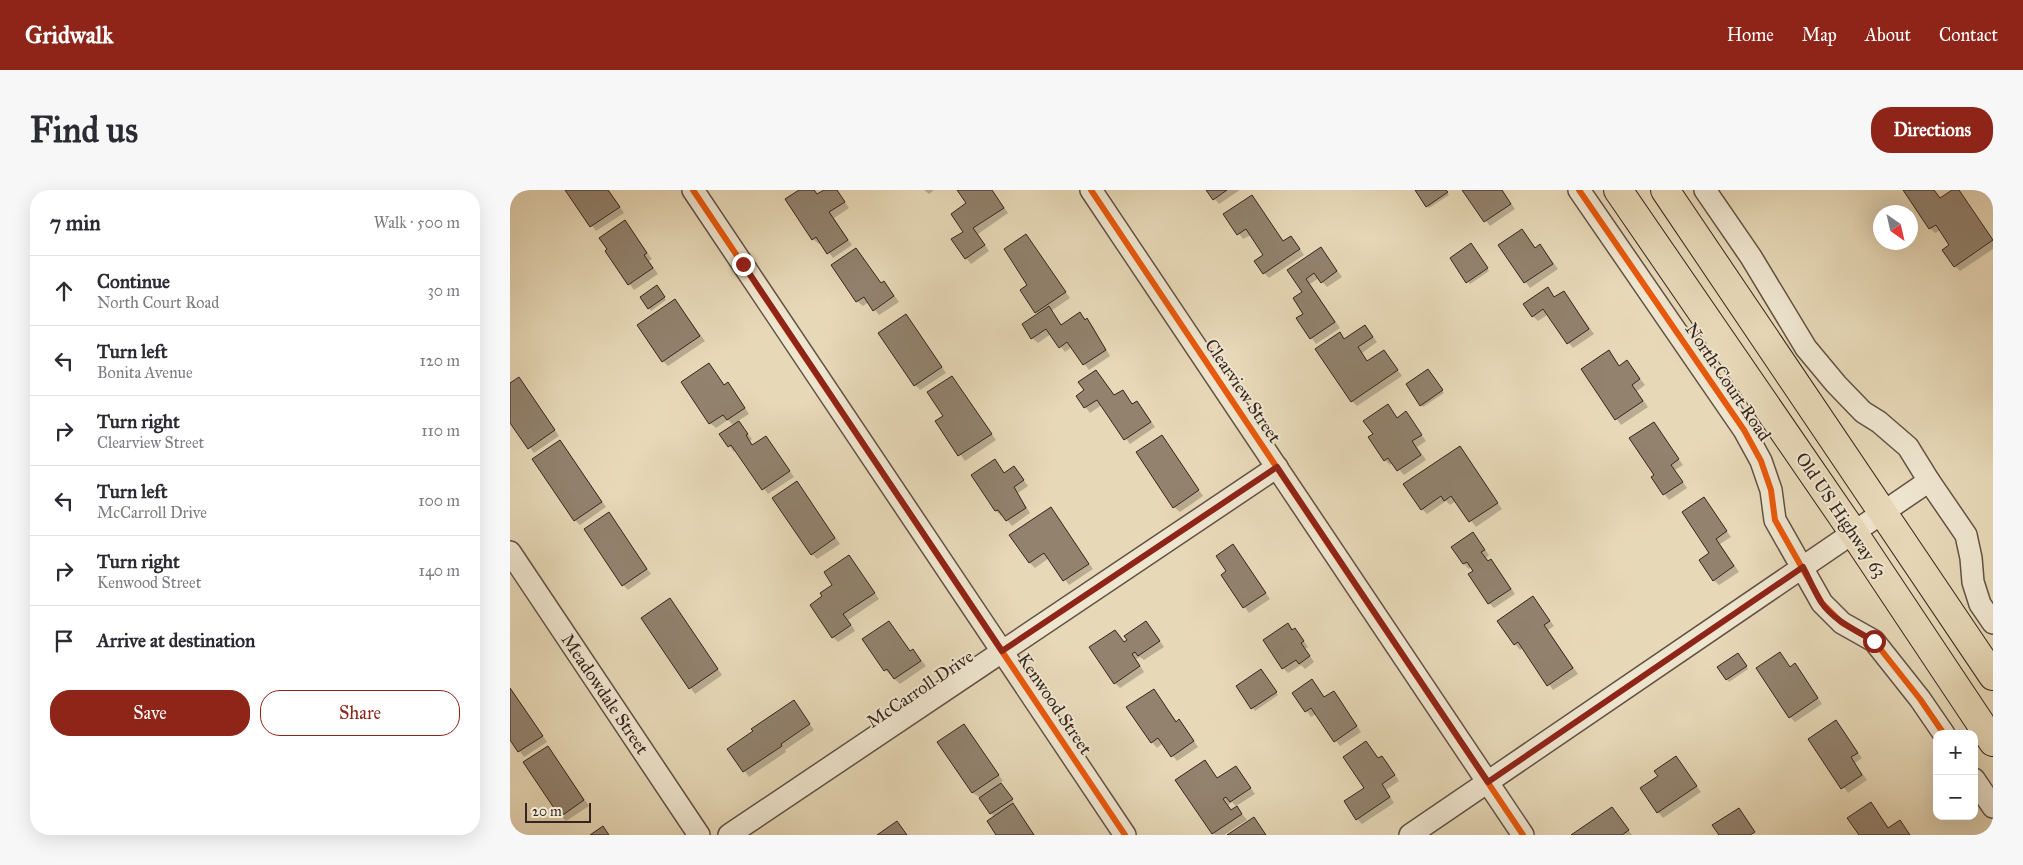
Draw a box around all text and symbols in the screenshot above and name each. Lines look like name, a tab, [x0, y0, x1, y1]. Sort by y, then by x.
text: Gridwalk	[25, 20, 113, 50]
text: Home	[1727, 24, 1774, 46]
text: Map	[1802, 24, 1837, 46]
text: About	[1865, 24, 1911, 46]
text: Contact	[1939, 24, 1998, 46]
button: Directions	[1871, 107, 1993, 153]
text: Find us	[30, 109, 138, 152]
north arrow	[1873, 205, 1918, 250]
text: 7 min	[50, 210, 101, 236]
text: Walk · 500 m	[374, 213, 460, 232]
route end	[732, 253, 755, 276]
text: Continue	[97, 270, 170, 293]
icon: ahead	[50, 277, 78, 305]
text: 30 m	[427, 281, 460, 300]
text: North Court Road	[97, 293, 219, 312]
street label: North Court Road	[1680, 319, 1776, 445]
street label: Clearview Street	[1200, 335, 1286, 448]
text: Turn left	[97, 340, 167, 363]
icon: left	[50, 347, 78, 375]
text: 120 m	[420, 351, 460, 370]
text: Bonita Avenue	[97, 363, 193, 382]
text: Turn right	[97, 410, 180, 433]
icon: right	[50, 417, 78, 445]
text: 110 m	[421, 421, 460, 440]
text: Clearview Street	[97, 433, 204, 452]
street label: Old US Highway 63	[1790, 448, 1891, 582]
text: Turn left	[97, 480, 167, 503]
icon: left	[50, 487, 78, 515]
text: 100 m	[418, 491, 460, 510]
text: McCarroll Drive	[97, 503, 207, 522]
text: Turn right	[97, 550, 180, 573]
icon: right	[50, 557, 78, 585]
text: 140 m	[419, 561, 460, 580]
text: Kenwood Street	[97, 573, 201, 592]
icon: arrive	[50, 627, 78, 655]
text: Arrive at destination	[97, 629, 255, 652]
street label: Meadowdale Street	[556, 629, 654, 759]
route start	[1863, 630, 1886, 653]
street label: McCarroll Drive	[863, 645, 977, 733]
street label: Kenwood Street	[1013, 649, 1097, 759]
button: Save	[50, 690, 250, 736]
button: Share	[260, 690, 460, 736]
map controls	[1933, 730, 1978, 820]
button: +	[1933, 730, 1978, 775]
button: −	[1933, 775, 1978, 820]
scale bar	[525, 800, 591, 823]
text: 20 m	[532, 803, 562, 820]

